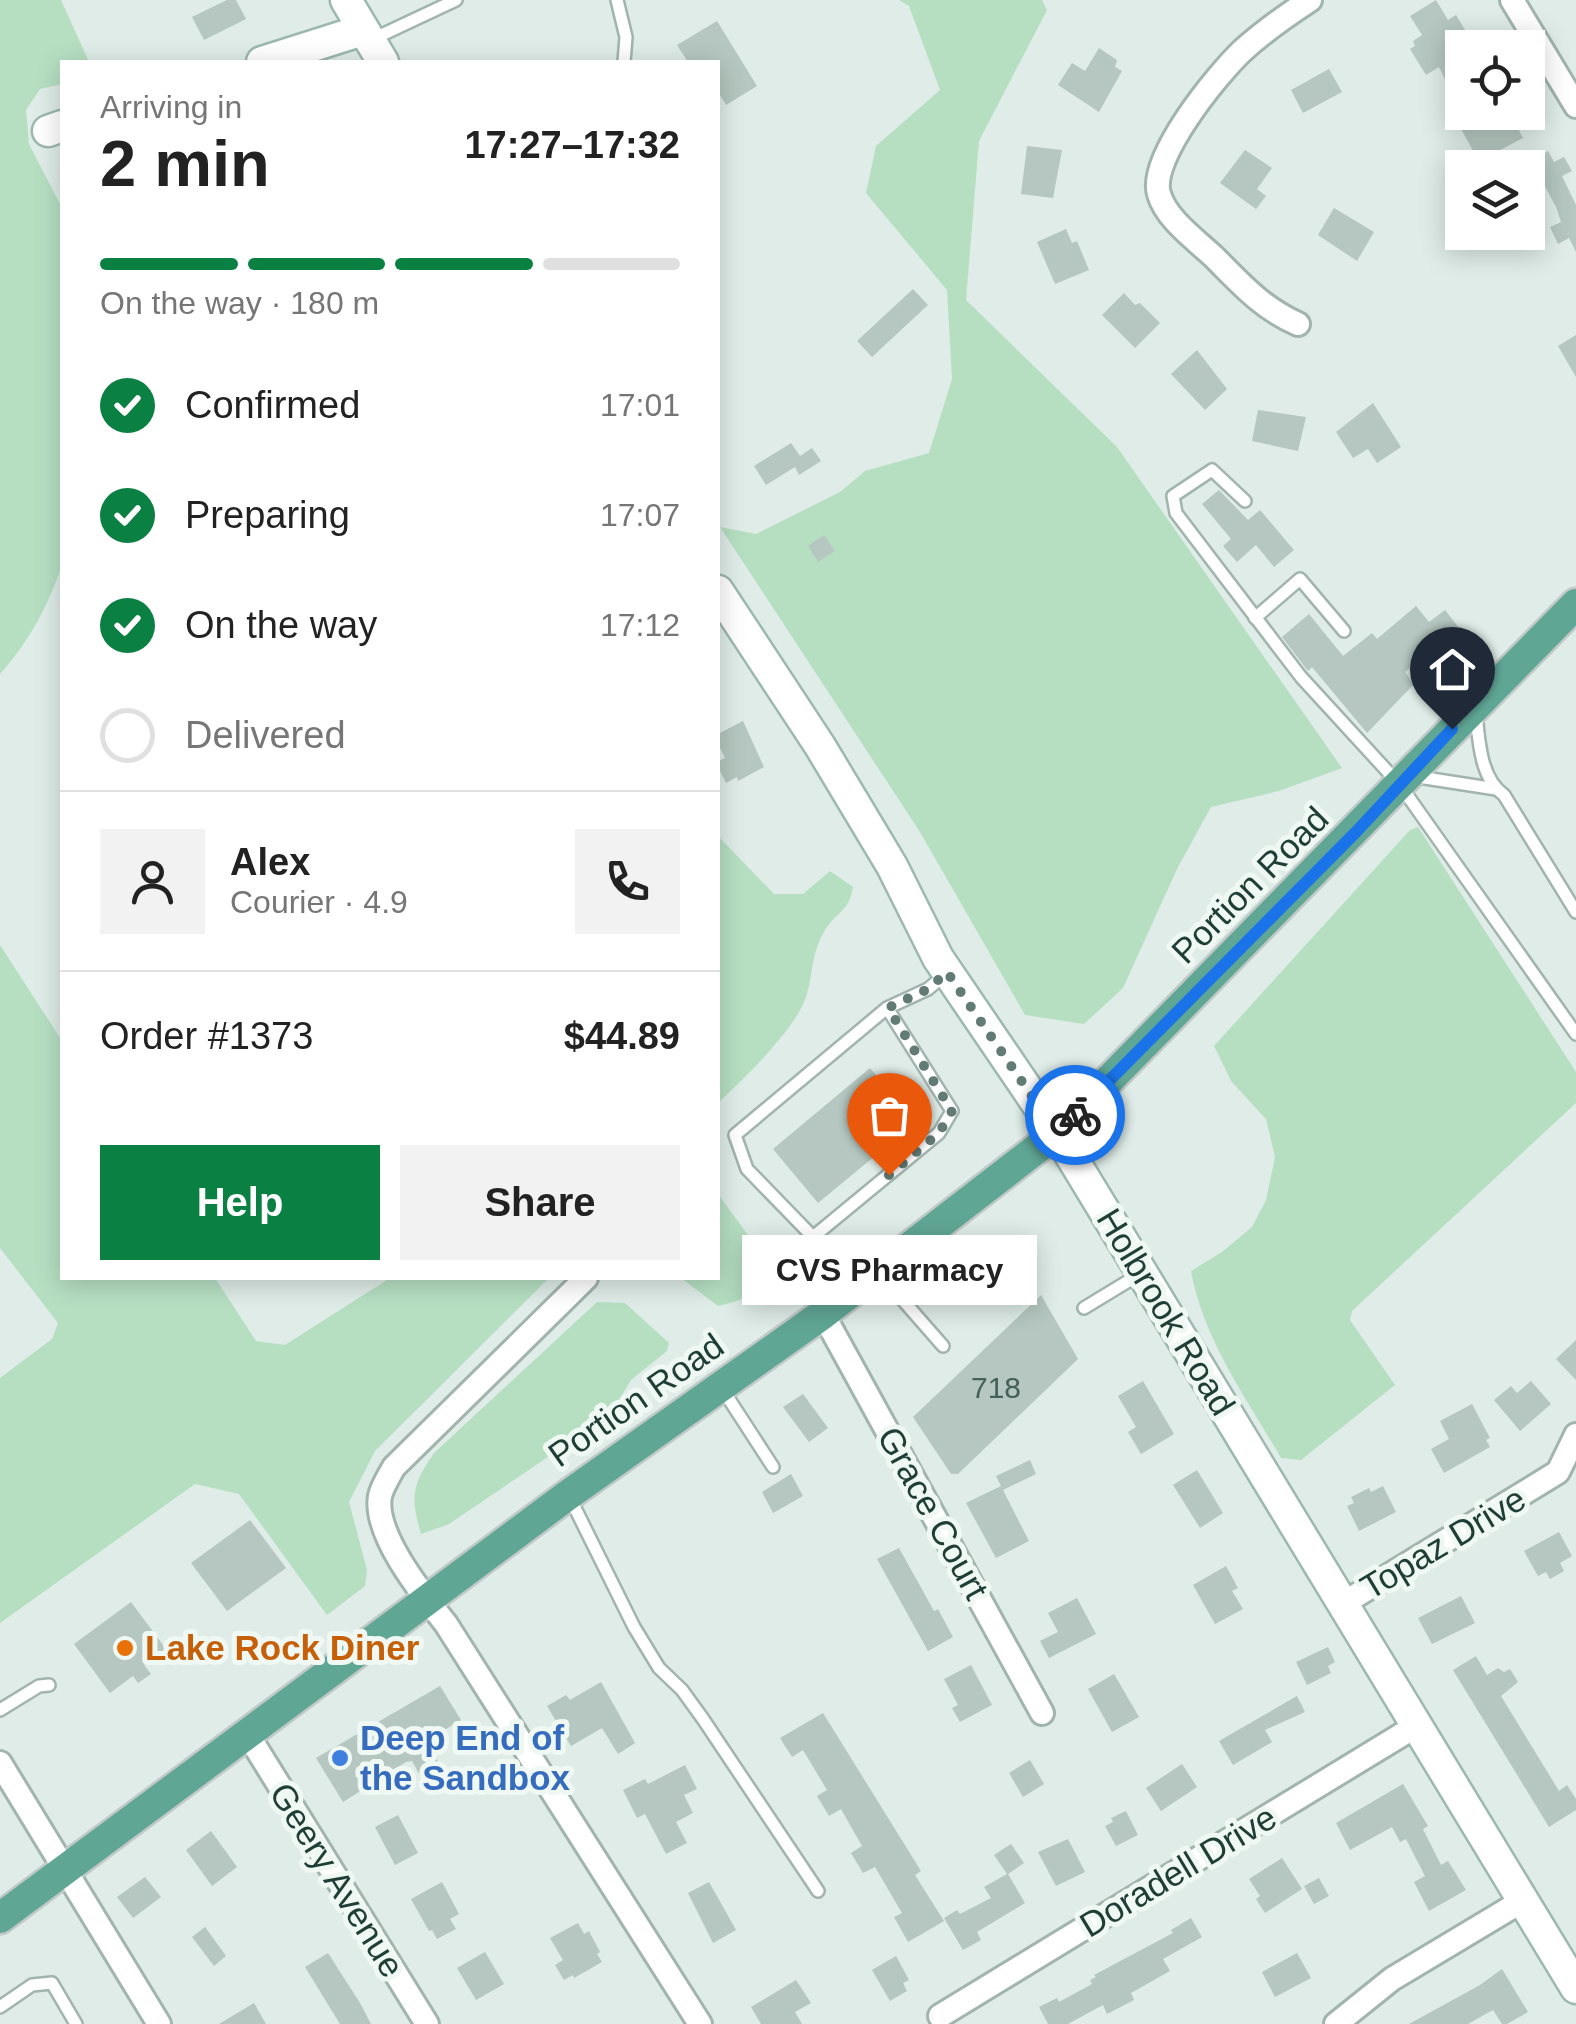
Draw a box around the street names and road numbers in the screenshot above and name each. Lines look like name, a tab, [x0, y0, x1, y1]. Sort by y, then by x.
street label: Portion Road	[1164, 799, 1336, 971]
street label: Holbrook Road	[1090, 1202, 1243, 1422]
street label: Portion Road	[541, 1325, 731, 1474]
street label: Grace Court	[870, 1420, 997, 1606]
street label: Topaz Drive	[1353, 1478, 1532, 1607]
street label: Geery Avenue	[262, 1776, 413, 1984]
street label: Doradell Drive	[1073, 1797, 1283, 1944]

